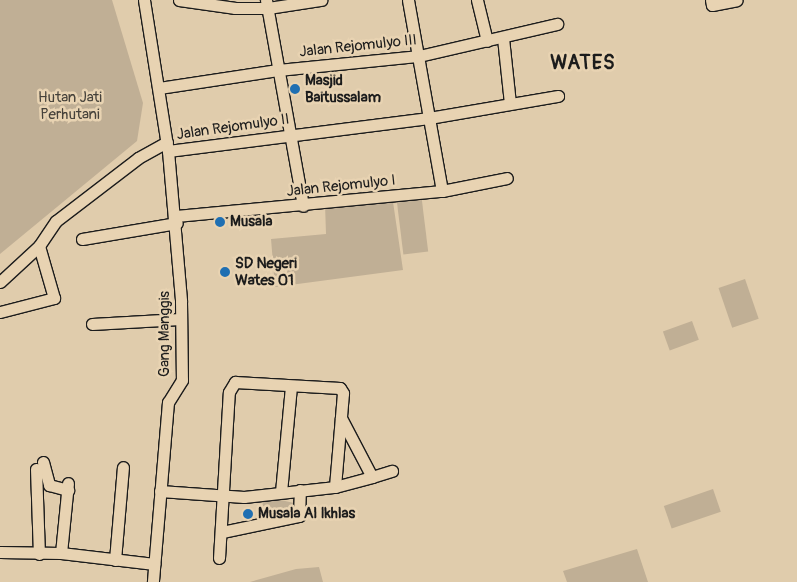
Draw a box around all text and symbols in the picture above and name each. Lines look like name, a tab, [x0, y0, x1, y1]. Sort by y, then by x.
street label: Jalan Rejomulyo III	[298, 31, 418, 61]
district label: WATES	[550, 50, 616, 74]
place label: Masjid Baitussalam	[305, 71, 381, 106]
marker: Masjid Baitussalam	[289, 83, 301, 95]
park label: Hutan Jati Perhutani	[38, 88, 102, 123]
street label: Jalan Rejomulyo II	[175, 110, 291, 144]
street label: Jalan Rejomulyo I	[286, 171, 396, 201]
place label: Musala	[230, 213, 273, 231]
marker: Musala	[214, 216, 226, 228]
place label: SD Negeri Wates 01	[235, 254, 297, 289]
marker: SD Negeri Wates 01	[219, 266, 231, 278]
street label: Gang Manggis	[156, 291, 174, 377]
place label: Musala Al Ikhlas	[258, 505, 355, 523]
marker: Musala Al Ikhlas	[242, 508, 254, 520]

